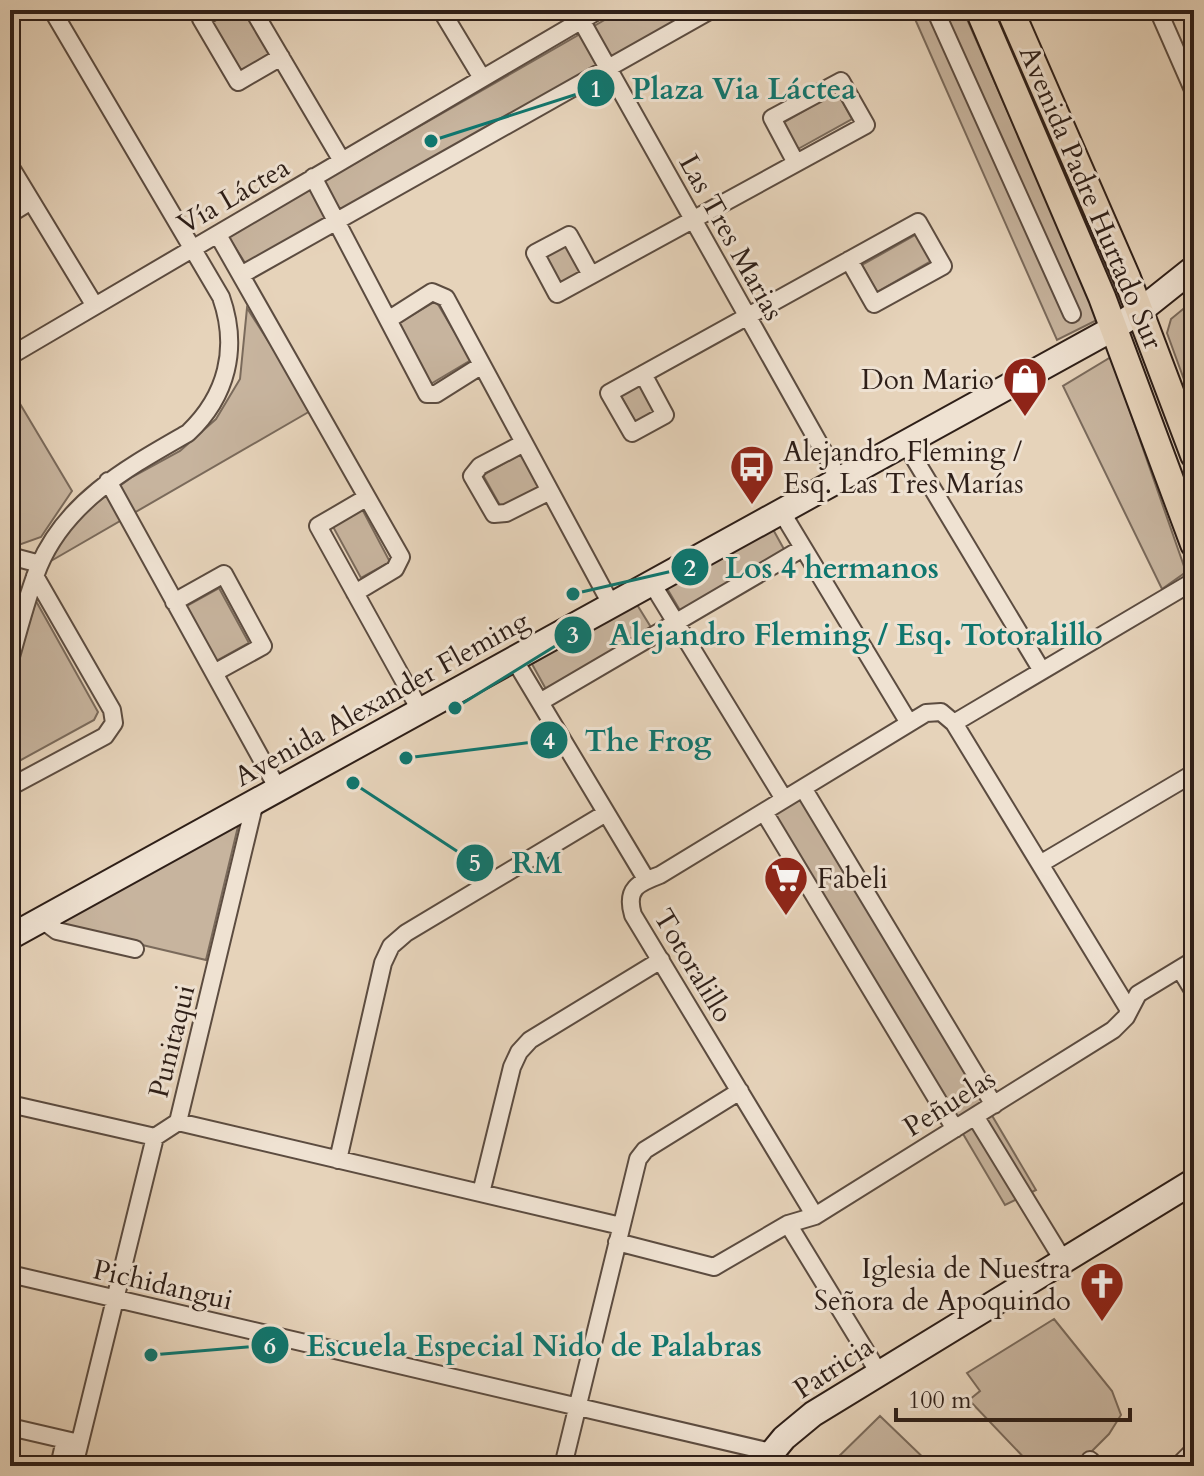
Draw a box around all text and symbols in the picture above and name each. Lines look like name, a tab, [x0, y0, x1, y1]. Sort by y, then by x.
street label: Avenida Padre Hurtado Sur	[1010, 40, 1173, 356]
callout: Plaza Via Láctea	[576, 61, 872, 115]
text: Plaza Via Láctea	[632, 69, 856, 110]
text: 1	[590, 73, 602, 106]
street label: Las Tres Marias	[670, 148, 792, 327]
street label: Vía Láctea	[171, 149, 296, 243]
shop icon: Don Mario	[1001, 355, 1049, 418]
place label: Don Mario	[861, 361, 994, 399]
place label: Alejandro Fleming / Esq. Las Tres Marías	[783, 433, 1024, 503]
bus stop icon: Alejandro Fleming / Esq. Las Tres Marías	[728, 443, 776, 506]
callout: Los 4 hermanos	[670, 540, 955, 594]
text: Los 4 hermanos	[725, 548, 939, 589]
text: 2	[684, 552, 696, 585]
street label: Avenida Alexander Fleming	[227, 602, 536, 796]
callout: Alejandro Fleming / Esq. Totoralillo	[553, 608, 1119, 662]
text: Alejandro Fleming / Esq. Totoralillo	[609, 615, 1103, 656]
text: 3	[567, 619, 579, 652]
callout: The Frog	[529, 713, 728, 767]
text: The Frog	[585, 721, 712, 762]
text: 4	[543, 725, 555, 758]
callout: RM	[455, 836, 579, 890]
text: RM	[511, 843, 563, 884]
text: 5	[469, 847, 481, 880]
supermarket icon: Fabeli	[762, 854, 810, 917]
place label: Fabeli	[817, 860, 888, 898]
street label: Totoralillo	[644, 902, 742, 1029]
street label: Punitaqui	[140, 981, 204, 1102]
street label: Peñuelas	[896, 1060, 1003, 1146]
street label: Pichidangui	[89, 1250, 236, 1320]
place label: Iglesia de Nuestra Señora de Apoquindo	[814, 1250, 1071, 1320]
church icon: Iglesia de Nuestra Señora de Apoquindo	[1078, 1260, 1126, 1323]
callout: Escuela Especial Nido de Palabras	[250, 1318, 778, 1372]
text: Escuela Especial Nido de Palabras	[306, 1326, 762, 1367]
street label: Patricia	[786, 1328, 881, 1408]
text: 6	[264, 1330, 276, 1363]
scale bar	[896, 1372, 1130, 1422]
text: 100 m	[908, 1384, 972, 1417]

